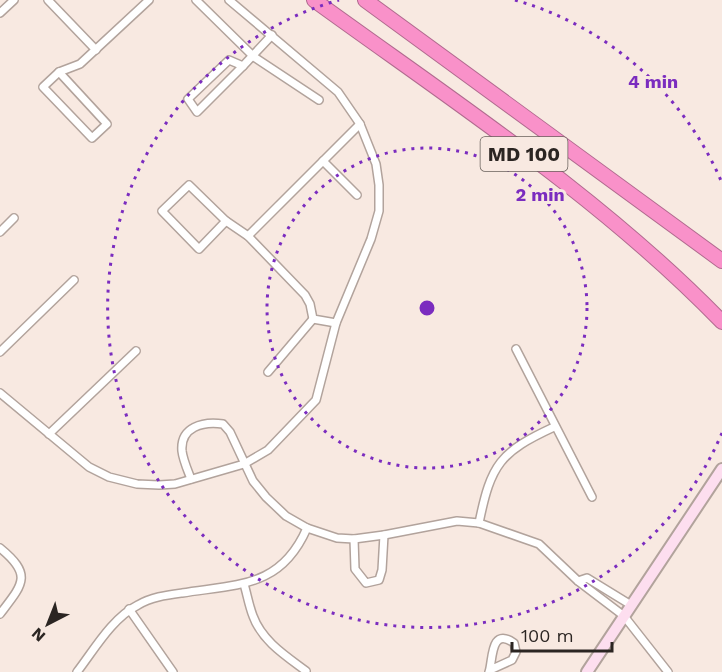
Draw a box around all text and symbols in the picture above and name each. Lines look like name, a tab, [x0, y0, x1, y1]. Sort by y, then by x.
text: 4 min	[628, 71, 678, 92]
road number: MD 100	[480, 137, 568, 171]
text: 2 min	[515, 184, 565, 205]
centre of rings	[417, 298, 437, 318]
north arrow	[18, 594, 78, 654]
scale bar	[512, 615, 612, 653]
text: N	[28, 624, 49, 646]
text: 100 m	[521, 625, 574, 646]

